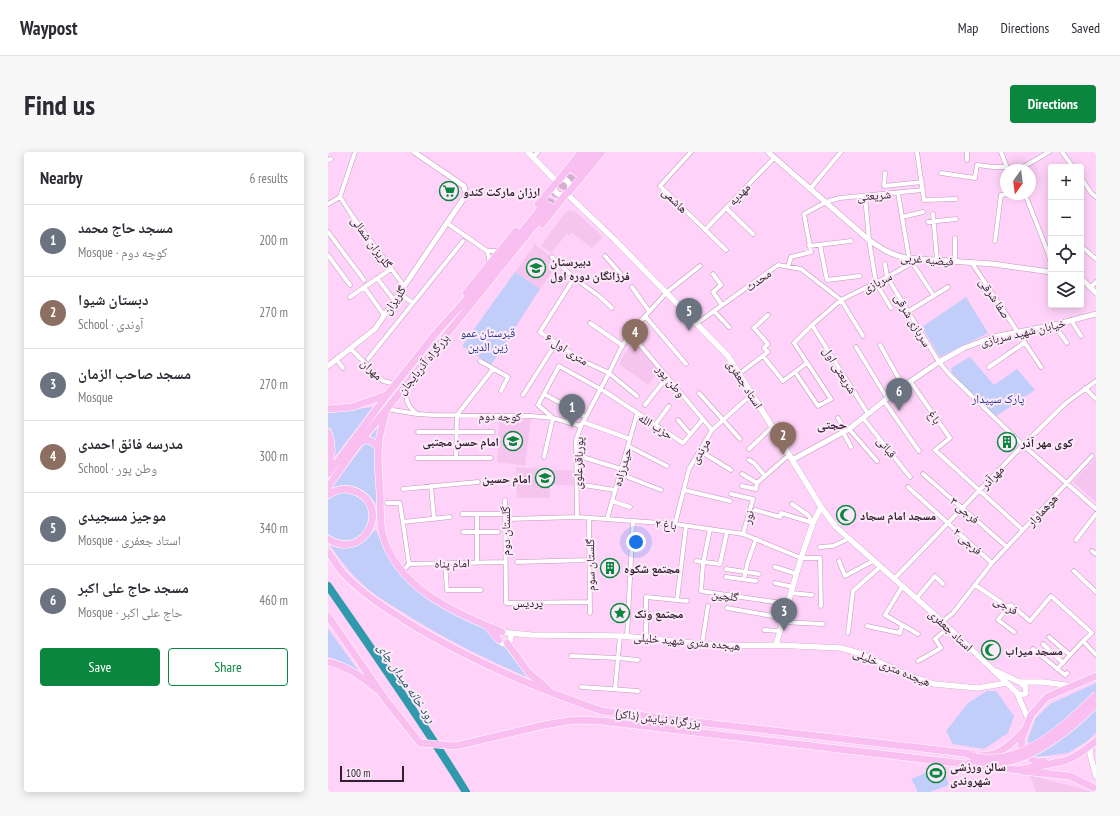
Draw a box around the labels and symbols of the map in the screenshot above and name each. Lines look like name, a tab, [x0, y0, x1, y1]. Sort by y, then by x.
north arrow	[1000, 164, 1036, 200]
supermarket icon: ارزان مارکت کندو	[438, 180, 460, 202]
street label: مهدیه	[725, 180, 753, 208]
place label: ارزان مارکت کندو	[463, 184, 540, 200]
street label: هاشمی	[659, 184, 691, 216]
street label: شریعتی	[856, 186, 892, 204]
street label: گلریزان شمالی	[348, 213, 396, 271]
street label: فیضیه غربی	[900, 249, 954, 269]
place label: دبیرستان فرزانگان دوره اول	[550, 254, 630, 284]
school or university icon: دبیرستان فرزانگان دوره اول	[525, 257, 547, 279]
street label: محدث	[742, 266, 774, 294]
street label: سربازی	[860, 268, 895, 296]
street label: صفا شرقی	[976, 275, 1014, 321]
street label: گلریزان	[379, 283, 409, 317]
street label: سربازی شرقی	[891, 291, 935, 350]
pin: 5	[676, 298, 702, 331]
street label: خیابان شهید سربازی	[979, 315, 1068, 349]
pin: 4	[622, 319, 648, 352]
park label: قبرستان عمو زین الدین	[461, 325, 515, 354]
street label: ۶ متری اول	[543, 330, 591, 368]
street label: بزرگراه آذربایجان	[394, 331, 452, 398]
street label: شریعتی اول	[820, 344, 860, 396]
street label: مهران	[358, 355, 386, 383]
street label: استاد جعفری	[724, 357, 766, 411]
street label: وطن پور	[652, 361, 689, 400]
pin: 6	[886, 378, 912, 411]
park label: پارک سپیدار	[971, 391, 1025, 406]
pin: 1	[559, 394, 585, 427]
street label: باغ	[924, 407, 945, 427]
street label: کوچه دوم	[479, 408, 521, 425]
street label: حزب الله	[636, 410, 676, 443]
district label: حجتی	[817, 416, 847, 433]
pin: 2	[770, 422, 796, 455]
school or university icon: امام حسن مجتبی	[502, 430, 524, 452]
building icon: کوی مهر آذر	[996, 431, 1018, 453]
street label: قبائی	[874, 433, 900, 461]
place label: امام حسن مجتبی	[423, 434, 499, 450]
place label: کوی مهر آذر	[1020, 435, 1074, 451]
street label: پورباقرعلوی	[570, 436, 587, 490]
street label: مرندی	[687, 436, 713, 466]
street label: حیدرزاده	[609, 446, 635, 488]
street label: مهرآذر	[976, 462, 1007, 493]
school or university icon: امام حسین	[534, 467, 556, 489]
place label: امام حسین	[482, 471, 531, 487]
street label: هوهماوار	[1023, 491, 1061, 530]
street label: فرجی ۳	[947, 493, 983, 527]
mosque icon: مسجد امام سجاد	[835, 504, 857, 526]
street label: گلستان دوم	[498, 506, 514, 556]
place label: مسجد امام سجاد	[860, 508, 937, 524]
street label: نور	[739, 509, 757, 526]
street label: باغ ۲	[655, 516, 677, 533]
street label: فرجی ۲	[950, 524, 986, 558]
your location	[626, 532, 646, 552]
street label: گلستان سوم	[582, 539, 599, 591]
street label: امام پناه	[434, 555, 470, 572]
building icon: مجتمع شکوه	[599, 557, 621, 579]
place label: مجتمع شکوه	[624, 561, 680, 577]
street label: گلچین	[710, 586, 740, 605]
street label: فرجی	[991, 592, 1021, 618]
street label: پردیس	[513, 595, 544, 610]
pin: 3	[771, 598, 797, 631]
place icon: مجتمع ونک	[609, 602, 631, 624]
place label: مجتمع ونک	[634, 606, 684, 622]
street label: استاد جعفری	[926, 606, 976, 654]
street label: هیجده متری شهید خلیلی	[633, 629, 741, 653]
mosque icon: مسجد میراب	[980, 639, 1002, 661]
water label: رود خانه میدان چای	[374, 640, 440, 726]
place label: مسجد میراب	[1005, 643, 1063, 658]
street label: هیجده متری خلیلی	[851, 645, 933, 690]
street label: بزرگراه نیایش (ذاکر)	[615, 705, 701, 731]
place label: سالن ورزشی شهروندی	[950, 759, 1006, 789]
sports icon: سالن ورزشی شهروندی	[925, 762, 947, 784]
scale bar	[340, 764, 404, 783]

